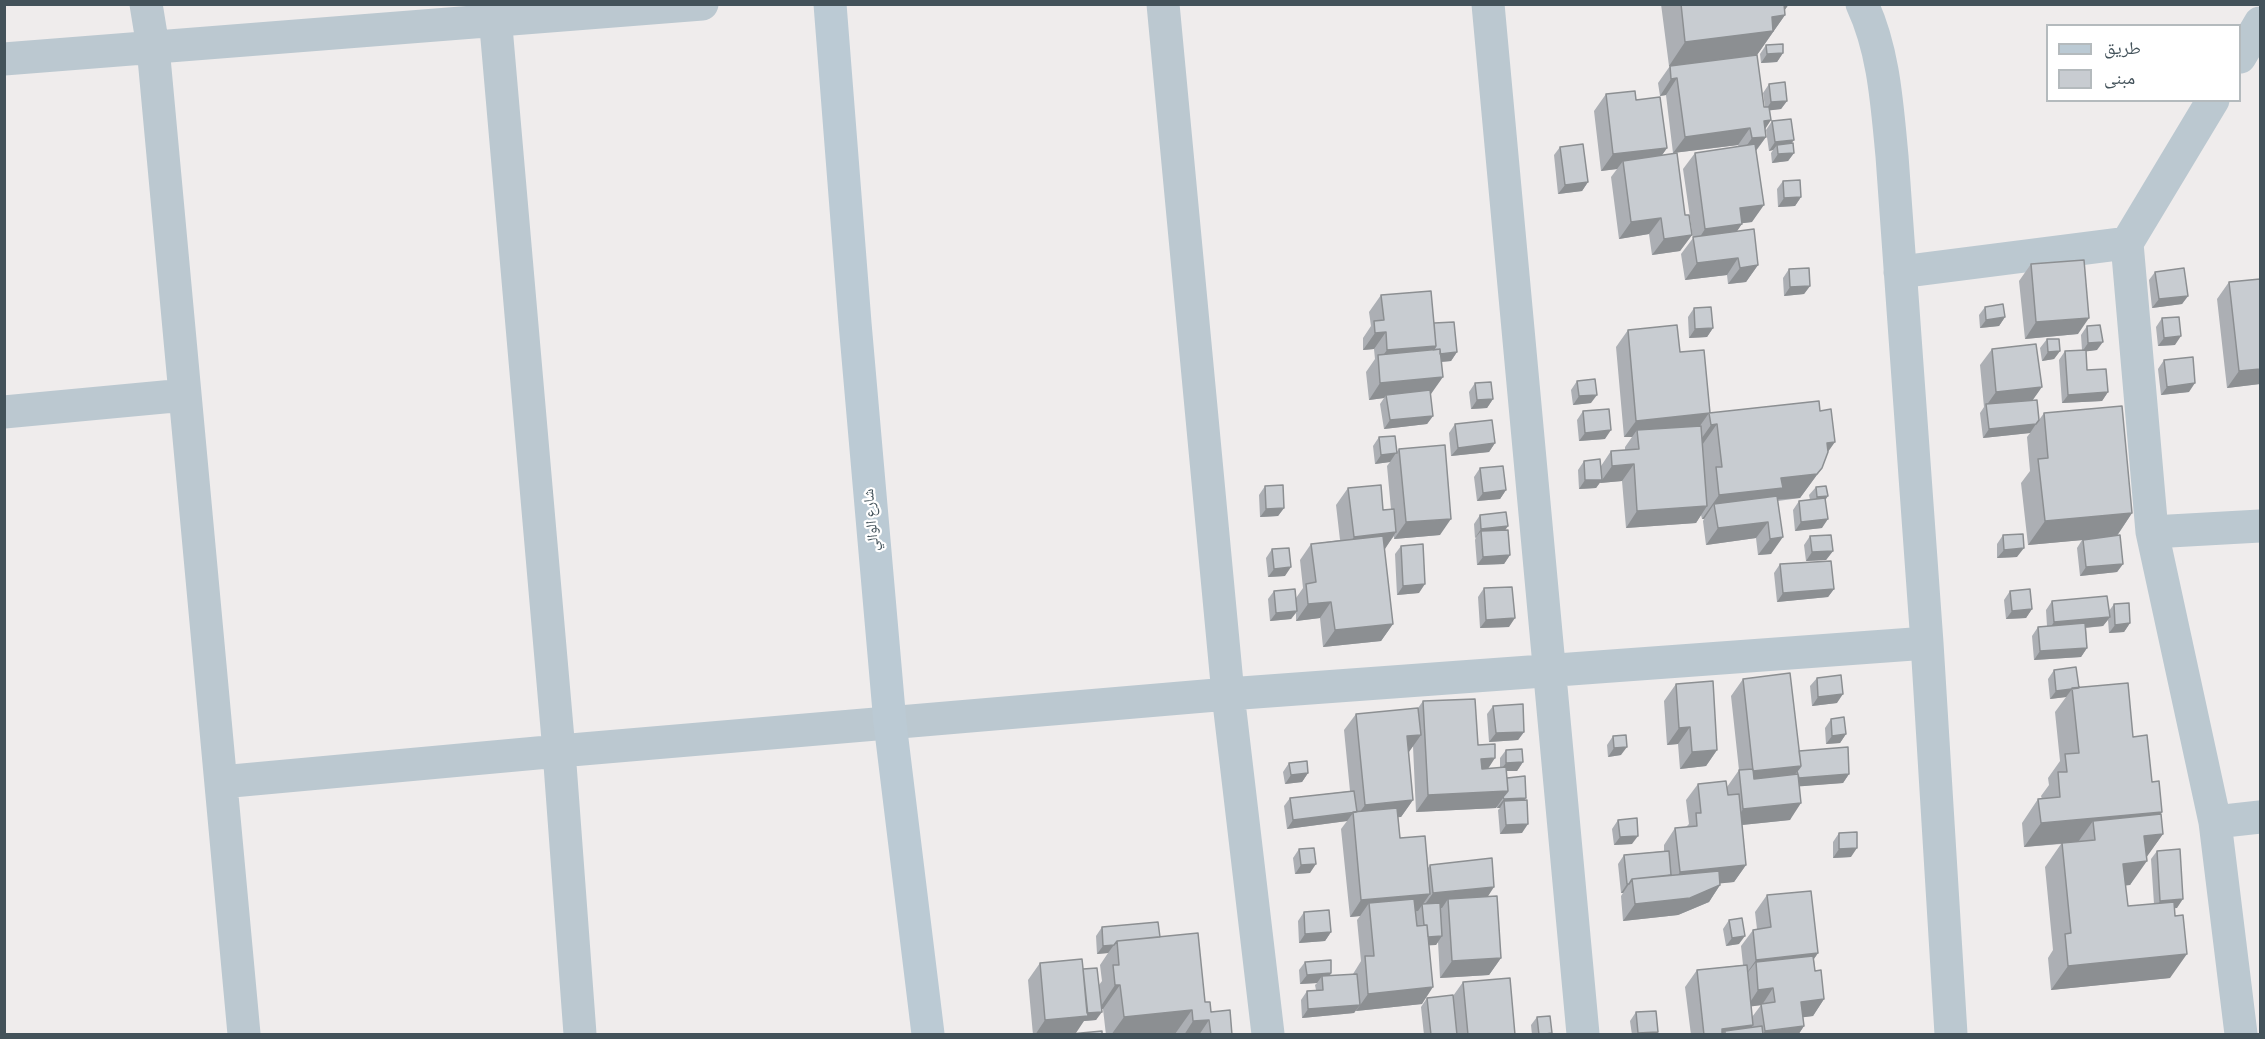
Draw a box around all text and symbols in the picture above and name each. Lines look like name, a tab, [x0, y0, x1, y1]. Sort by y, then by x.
legend	[2046, 24, 2241, 102]
text: طريق	[2104, 34, 2141, 61]
text: مبنى	[2104, 64, 2135, 91]
street label: شارع الوالي	[860, 488, 884, 552]

